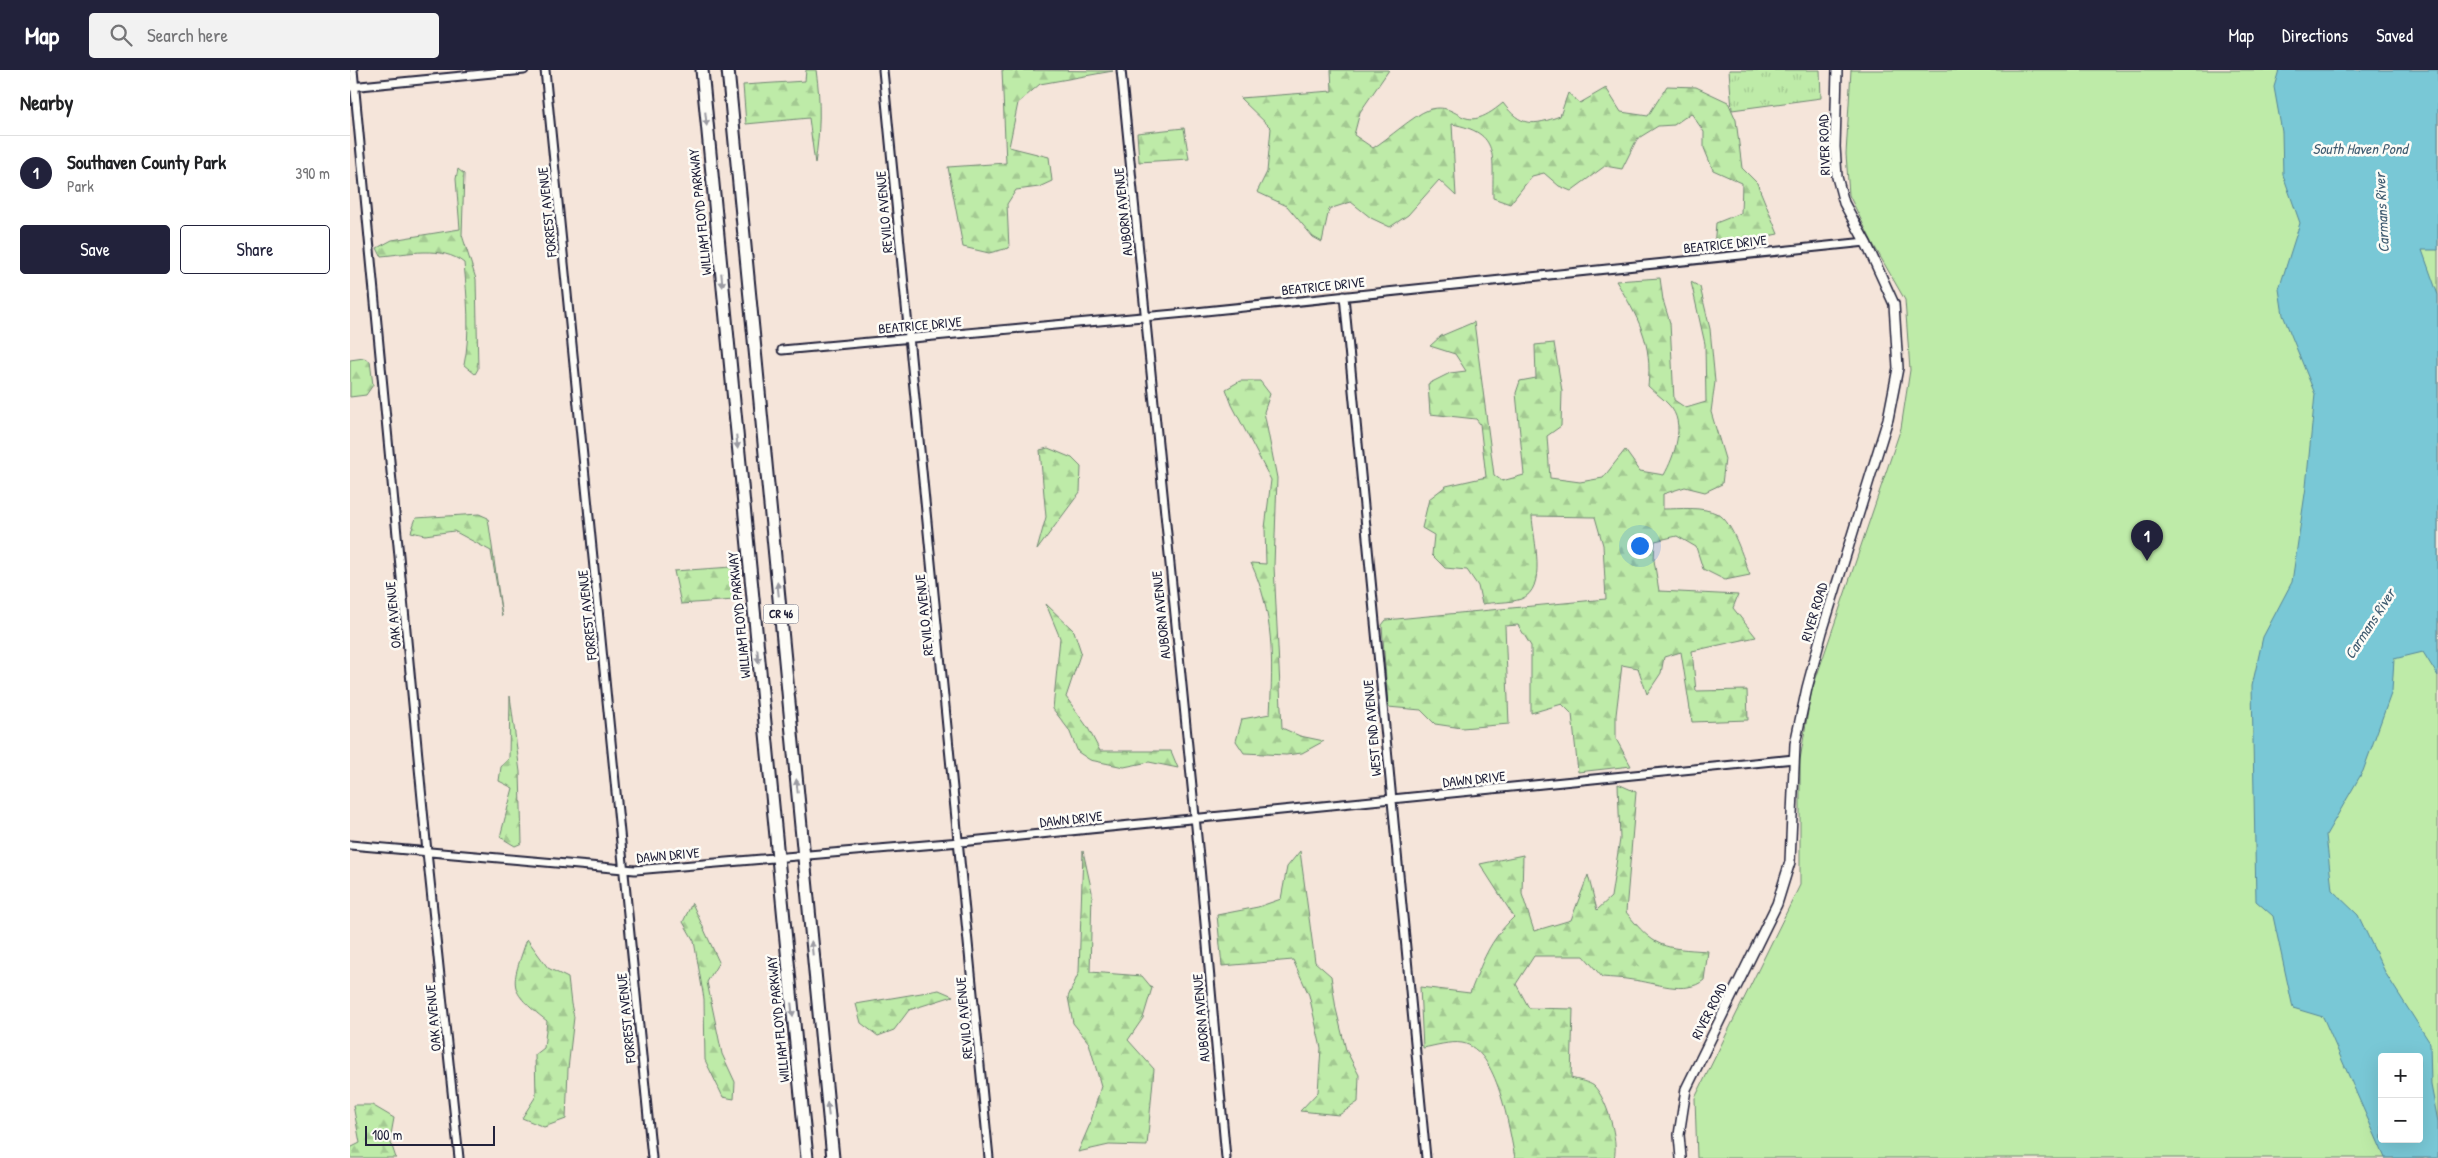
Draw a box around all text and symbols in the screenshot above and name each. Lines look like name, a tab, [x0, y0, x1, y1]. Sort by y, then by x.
search box	[89, 13, 439, 58]
text: Map	[25, 19, 59, 51]
icon: search	[107, 21, 135, 49]
text: Search here	[147, 22, 228, 48]
text: Map	[2229, 23, 2254, 48]
text: Directions	[2282, 23, 2348, 48]
text: Saved	[2376, 23, 2413, 48]
text: Nearby	[20, 88, 73, 117]
one-way arrow	[702, 111, 710, 127]
street label: RIVER ROAD	[1813, 114, 1834, 176]
water label: South Haven Pond	[2313, 138, 2410, 159]
street label: WILLIAM FLOYD PARKWAY	[683, 147, 716, 276]
text: Southaven County Park	[67, 149, 226, 175]
text: 1	[33, 162, 39, 184]
text: 390 m	[295, 162, 330, 184]
street label: FORREST AVENUE	[532, 166, 561, 259]
street label: AUBORN AVENUE	[1108, 167, 1137, 257]
street label: REVILO AVENUE	[870, 170, 897, 254]
water label: Carmans River	[2369, 170, 2394, 253]
text: Park	[67, 175, 94, 197]
button: Save	[20, 225, 170, 274]
button: Share	[180, 225, 330, 274]
street label: BEATRICE DRIVE	[1682, 230, 1768, 257]
street label: BEATRICE DRIVE	[1280, 272, 1366, 299]
one-way arrow	[718, 273, 726, 289]
street label: BEATRICE DRIVE	[877, 311, 963, 338]
one-way arrow	[734, 434, 742, 450]
pin: 1	[2131, 520, 2163, 561]
your location	[1627, 533, 1653, 559]
street label: WILLIAM FLOYD PARKWAY	[722, 550, 755, 679]
street label: FORREST AVENUE	[572, 569, 601, 662]
street label: AUBORN AVENUE	[1146, 570, 1175, 660]
street label: REVILO AVENUE	[910, 573, 937, 657]
street label: RIVER ROAD	[1796, 580, 1832, 644]
street label: OAK AVENUE	[380, 581, 405, 649]
one-way arrow	[774, 581, 782, 597]
water label: Carmans River	[2339, 583, 2401, 663]
road number: CR 46	[764, 604, 798, 624]
one-way arrow	[754, 648, 762, 664]
street label: WEST END AVENUE	[1358, 679, 1385, 777]
street label: DAWN DRIVE	[1442, 766, 1506, 791]
one-way arrow	[793, 778, 801, 794]
street label: DAWN DRIVE	[1039, 806, 1103, 831]
street label: DAWN DRIVE	[636, 842, 700, 867]
one-way arrow	[808, 939, 816, 955]
street label: WILLIAM FLOYD PARKWAY	[761, 954, 794, 1083]
street label: FORREST AVENUE	[611, 972, 640, 1065]
street label: AUBORN AVENUE	[1187, 973, 1214, 1063]
street label: REVILO AVENUE	[950, 976, 977, 1060]
street label: RIVER ROAD	[1686, 979, 1731, 1042]
street label: OAK AVENUE	[420, 984, 445, 1052]
one-way arrow	[788, 1003, 796, 1019]
map controls	[2378, 1053, 2423, 1143]
button: +	[2378, 1053, 2423, 1098]
button: −	[2378, 1098, 2423, 1143]
one-way arrow	[824, 1101, 832, 1117]
scale bar	[365, 1123, 495, 1146]
text: 100 m	[372, 1125, 402, 1144]

